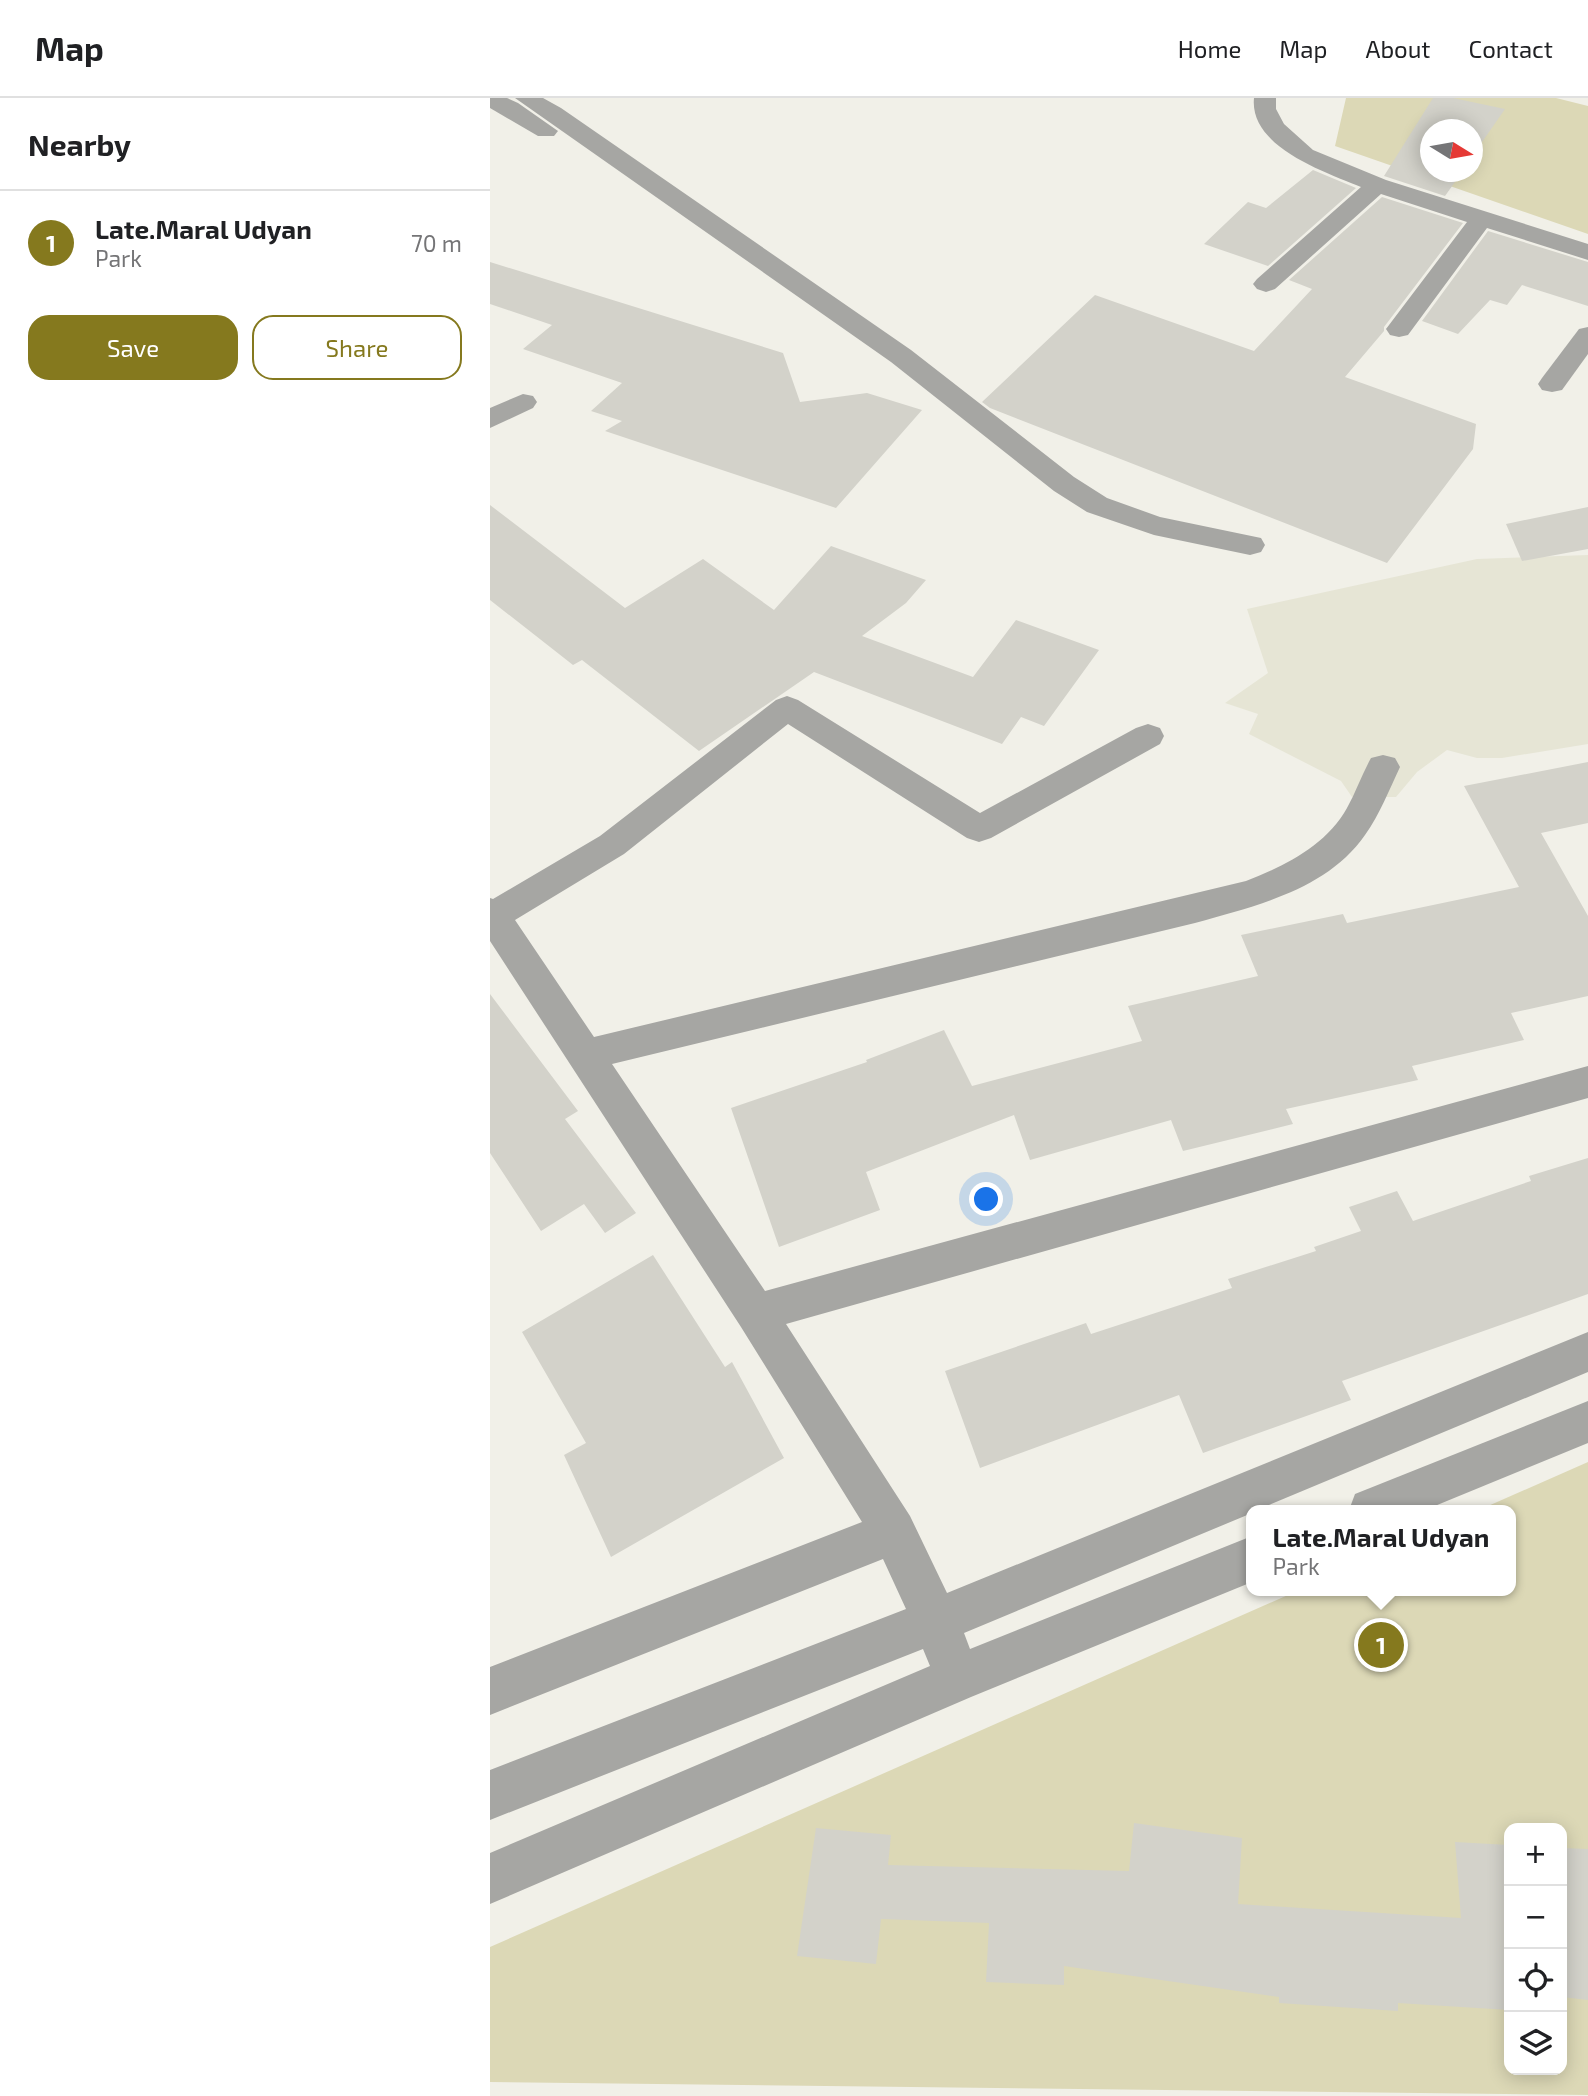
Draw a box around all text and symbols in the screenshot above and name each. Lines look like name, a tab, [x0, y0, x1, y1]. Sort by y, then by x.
text: Map	[35, 28, 104, 68]
text: Home	[1178, 34, 1241, 63]
text: Map	[1279, 34, 1327, 63]
text: About	[1365, 34, 1431, 63]
text: Contact	[1469, 34, 1553, 63]
north arrow	[1420, 119, 1483, 182]
text: Nearby	[28, 126, 131, 162]
text: Late.Maral Udyan	[95, 213, 312, 244]
text: 1	[46, 229, 56, 257]
text: 70 m	[411, 229, 462, 257]
text: Park	[95, 244, 142, 272]
button: Save	[28, 315, 238, 380]
button: Share	[252, 315, 462, 380]
your location	[969, 1182, 1003, 1216]
popup	[1246, 1505, 1516, 1596]
text: Late.Maral Udyan	[1273, 1521, 1489, 1552]
text: Park	[1273, 1552, 1320, 1580]
pin: 1	[1358, 1619, 1404, 1671]
map controls	[1504, 1823, 1567, 2075]
button: +	[1504, 1823, 1567, 1886]
button: −	[1504, 1886, 1567, 1949]
button: locate	[1504, 1949, 1567, 2012]
button: layers	[1504, 2012, 1567, 2075]

